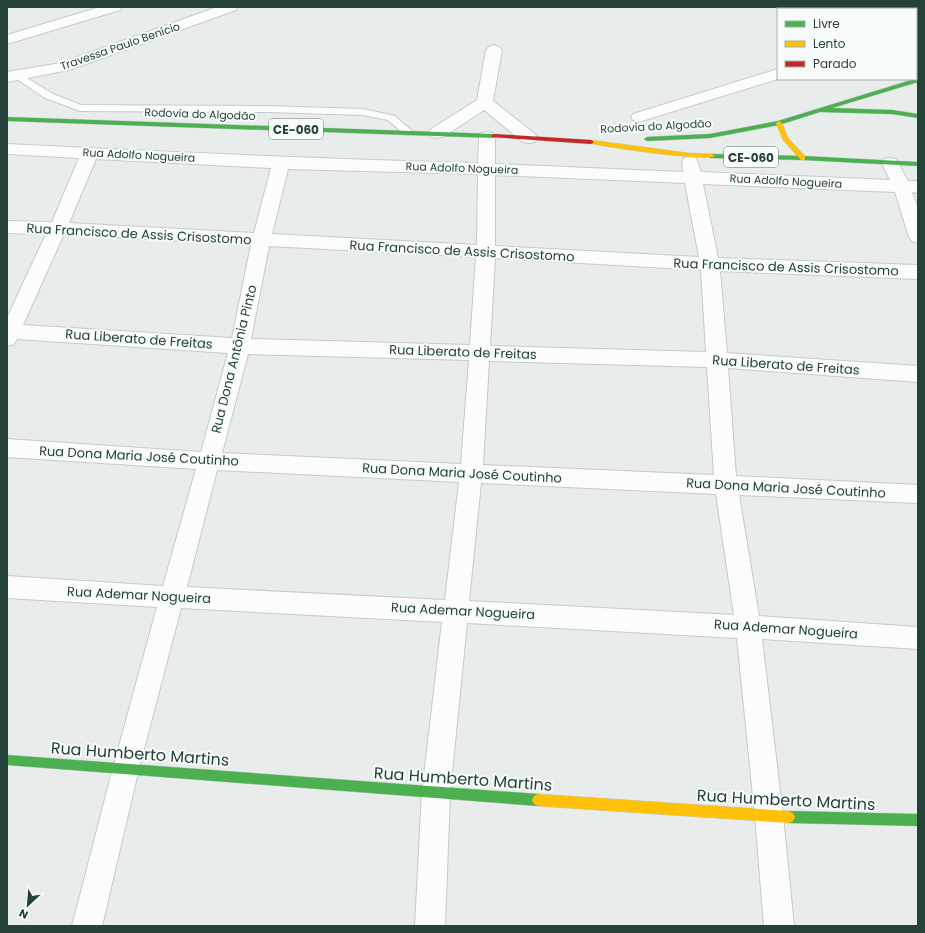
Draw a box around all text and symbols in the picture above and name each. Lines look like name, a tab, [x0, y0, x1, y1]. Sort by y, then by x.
legend	[777, 8, 917, 80]
text: Livre	[813, 15, 840, 32]
street label: Travessa Paulo Benício	[58, 18, 182, 74]
text: Lento	[813, 35, 846, 52]
text: Parado	[813, 55, 857, 72]
street label: Rodovia do Algodão	[144, 104, 256, 124]
street label: Rodovia do Algodão	[600, 115, 712, 137]
road number: CE-060	[269, 119, 323, 139]
street label: Rua Adolfo Nogueira	[82, 144, 196, 166]
road number: CE-060	[724, 147, 778, 167]
street label: Rua Adolfo Nogueira	[405, 158, 519, 178]
street label: Rua Adolfo Nogueira	[729, 170, 843, 192]
street label: Rua Francisco de Assis Crisostomo	[26, 219, 252, 249]
street label: Rua Francisco de Assis Crisostomo	[349, 236, 575, 266]
street label: Rua Francisco de Assis Crisostomo	[673, 254, 899, 280]
street label: Rua Dona Antônia Pinto	[206, 283, 262, 435]
street label: Rua Liberato de Freitas	[65, 324, 213, 354]
street label: Rua Liberato de Freitas	[389, 340, 537, 364]
street label: Rua Liberato de Freitas	[712, 350, 860, 380]
street label: Rua Dona Maria José Coutinho	[39, 441, 239, 471]
street label: Rua Dona Maria José Coutinho	[362, 458, 562, 488]
street label: Rua Dona Maria José Coutinho	[686, 473, 886, 503]
street label: Rua Ademar Nogueira	[67, 582, 211, 608]
street label: Rua Ademar Nogueira	[391, 598, 535, 624]
street label: Rua Ademar Nogueira	[713, 614, 859, 644]
street label: Rua Humberto Martins	[50, 736, 230, 772]
street label: Rua Humberto Martins	[373, 761, 553, 797]
street label: Rua Humberto Martins	[696, 784, 876, 816]
north arrow	[8, 885, 48, 925]
text: N	[16, 905, 31, 923]

